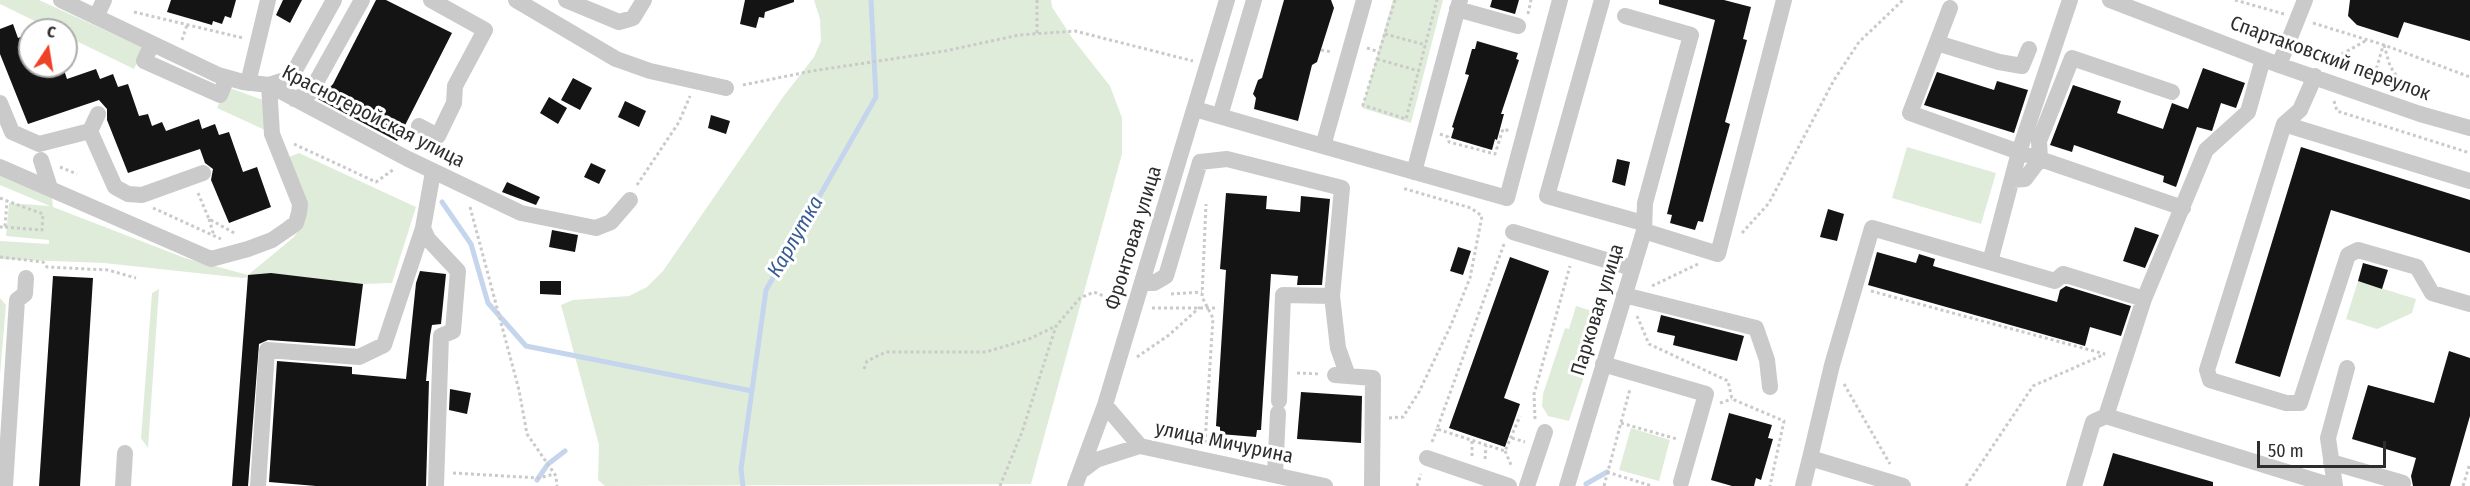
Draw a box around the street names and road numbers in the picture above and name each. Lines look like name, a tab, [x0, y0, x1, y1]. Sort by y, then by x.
street label: Спартаковский переулок	[2227, 12, 2433, 106]
street label: Красногеройская улица	[278, 60, 468, 174]
street label: Фронтовая улица	[1101, 163, 1167, 313]
street label: Парковая улица	[1567, 241, 1629, 379]
street label: улица Мичурина	[1153, 417, 1295, 469]

